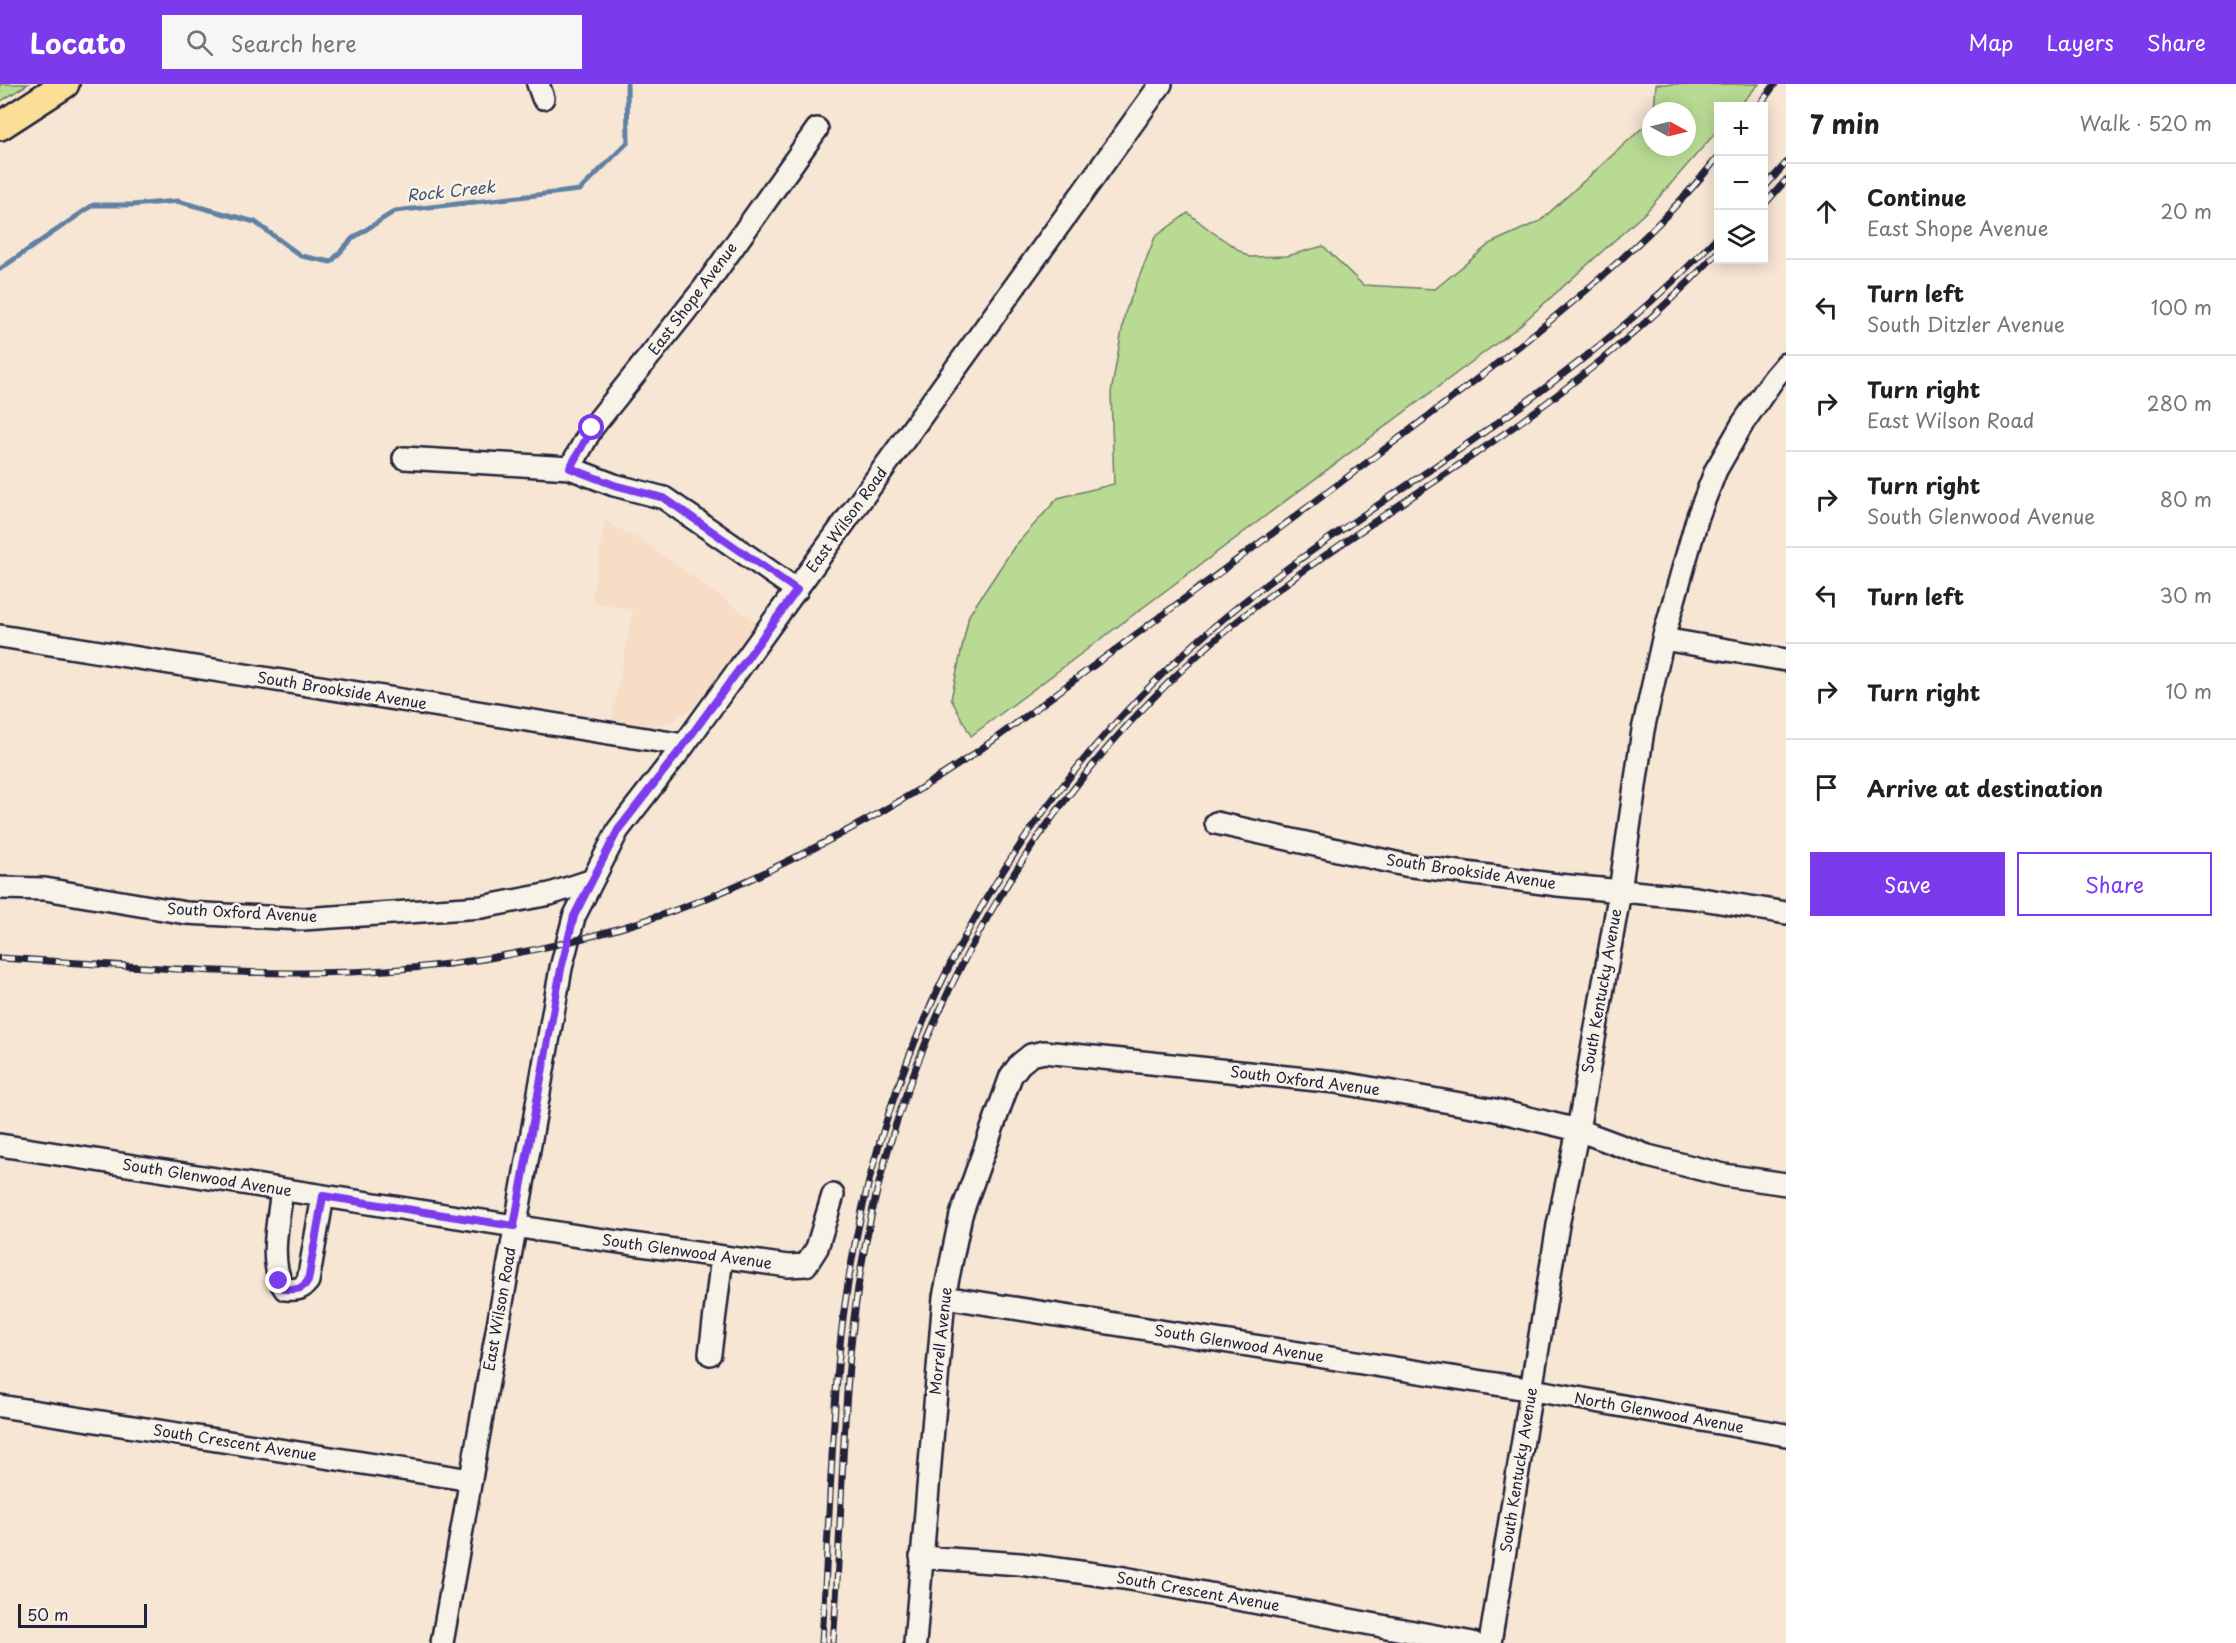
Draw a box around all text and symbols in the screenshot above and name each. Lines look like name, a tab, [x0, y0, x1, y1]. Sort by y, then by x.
search box	[162, 15, 582, 69]
text: Locato	[30, 21, 126, 64]
icon: search	[183, 26, 216, 59]
text: Search here	[231, 26, 357, 59]
text: Map	[1969, 26, 2013, 58]
text: Layers	[2046, 26, 2114, 58]
text: Share	[2147, 26, 2206, 58]
north arrow	[1642, 102, 1696, 156]
map controls	[1714, 102, 1768, 264]
button: +	[1714, 102, 1768, 156]
text: 7 min	[1810, 104, 1880, 143]
text: Walk · 520 m	[2080, 108, 2212, 138]
button: −	[1714, 156, 1768, 210]
water label: Rock Creek	[405, 173, 498, 207]
text: Continue	[1867, 180, 1966, 213]
icon: ahead	[1810, 195, 1843, 228]
text: 20 m	[2160, 196, 2212, 226]
button: layers	[1714, 210, 1768, 264]
text: East Shope Avenue	[1867, 213, 2048, 243]
street label: East Shope Avenue	[642, 237, 742, 359]
text: Turn left	[1867, 276, 1964, 309]
icon: left	[1810, 291, 1843, 324]
text: 100 m	[2151, 292, 2212, 322]
text: South Ditzler Avenue	[1867, 309, 2065, 339]
text: Turn right	[1867, 372, 1980, 405]
icon: right	[1810, 387, 1843, 420]
text: 280 m	[2147, 388, 2212, 418]
text: East Wilson Road	[1867, 405, 2034, 435]
route start	[578, 414, 604, 440]
street label: East Wilson Road	[800, 462, 892, 577]
text: Turn right	[1867, 468, 1980, 501]
icon: right	[1810, 483, 1843, 516]
text: 80 m	[2160, 484, 2212, 514]
text: South Glenwood Avenue	[1867, 501, 2095, 531]
icon: left	[1810, 579, 1843, 612]
text: Turn left	[1867, 579, 1964, 612]
text: 30 m	[2159, 580, 2212, 610]
street label: South Brookside Avenue	[256, 665, 429, 714]
icon: right	[1810, 675, 1843, 708]
text: Turn right	[1867, 675, 1980, 708]
text: 10 m	[2165, 676, 2212, 706]
icon: arrive	[1810, 771, 1843, 804]
text: Arrive at destination	[1867, 771, 2103, 804]
street label: South Brookside Avenue	[1385, 847, 1558, 894]
button: Save	[1810, 852, 2005, 916]
button: Share	[2017, 852, 2212, 916]
street label: South Oxford Avenue	[166, 896, 318, 927]
street label: South Kentucky Avenue	[1575, 907, 1626, 1075]
street label: South Oxford Avenue	[1229, 1059, 1381, 1100]
street label: South Glenwood Avenue	[121, 1152, 294, 1201]
street label: South Glenwood Avenue	[601, 1227, 774, 1274]
street label: East Wilson Road	[476, 1245, 521, 1373]
route end	[265, 1267, 291, 1293]
street label: Morrell Avenue	[922, 1286, 957, 1396]
street label: South Glenwood Avenue	[1153, 1318, 1326, 1367]
street label: North Glenwood Avenue	[1573, 1385, 1746, 1438]
street label: South Kentucky Avenue	[1493, 1386, 1542, 1554]
street label: South Crescent Avenue	[152, 1417, 319, 1466]
street label: South Crescent Avenue	[1115, 1565, 1282, 1616]
scale bar	[18, 1601, 147, 1628]
text: 50 m	[27, 1602, 68, 1626]

